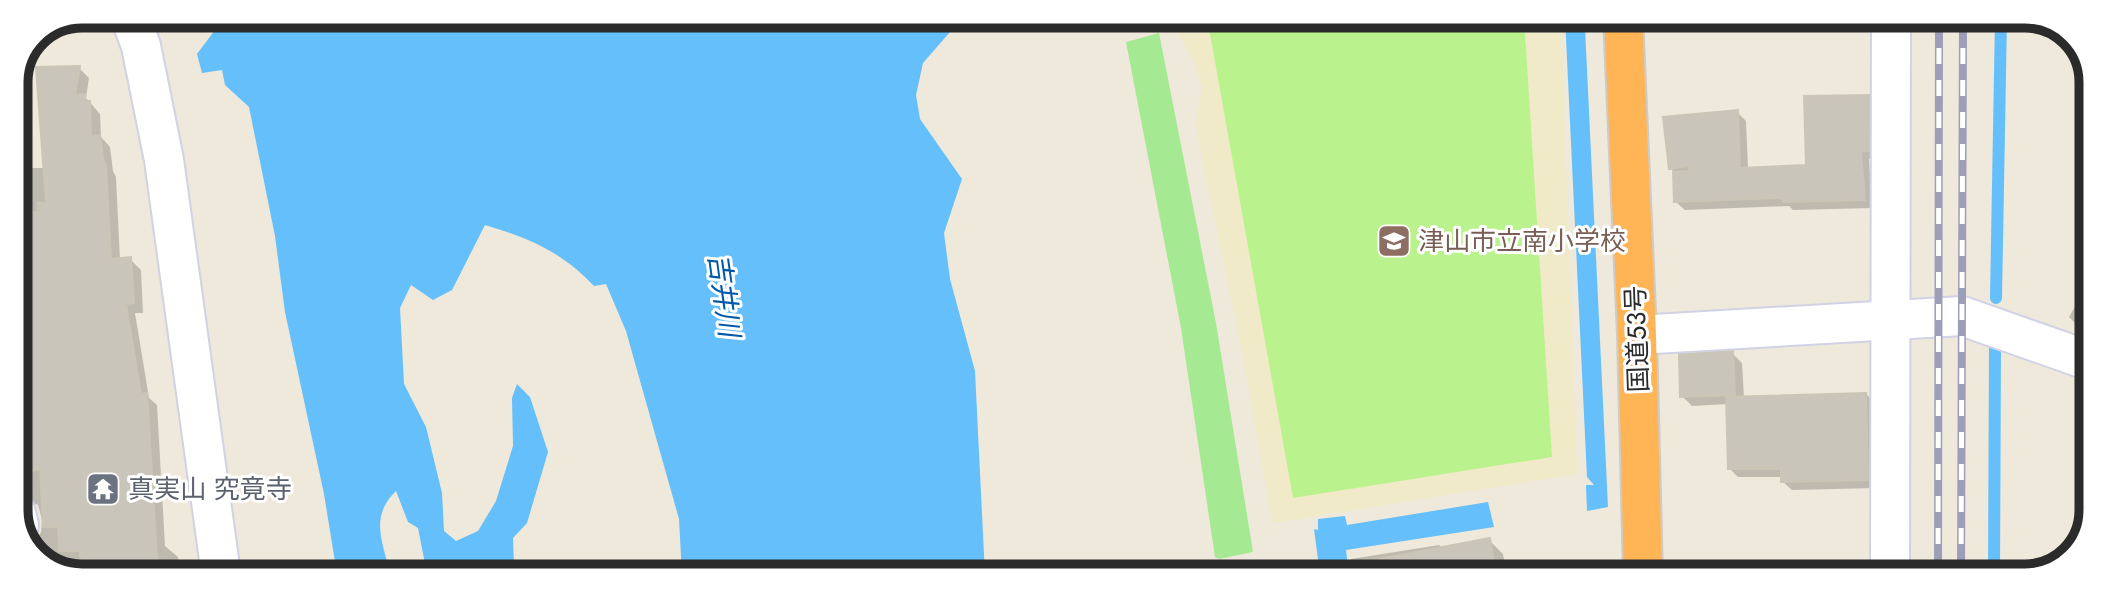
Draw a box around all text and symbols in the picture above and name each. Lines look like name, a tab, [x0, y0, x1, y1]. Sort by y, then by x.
school or university icon: 津山市立南小学校	[1375, 222, 1413, 260]
place label: 津山市立南小学校	[1418, 222, 1626, 260]
water label: 吉井川	[698, 251, 751, 342]
street label: 国道53号	[1616, 285, 1658, 393]
temple icon: 真実山 究竟寺	[84, 470, 122, 508]
place label: 真実山 究竟寺	[128, 470, 292, 508]

